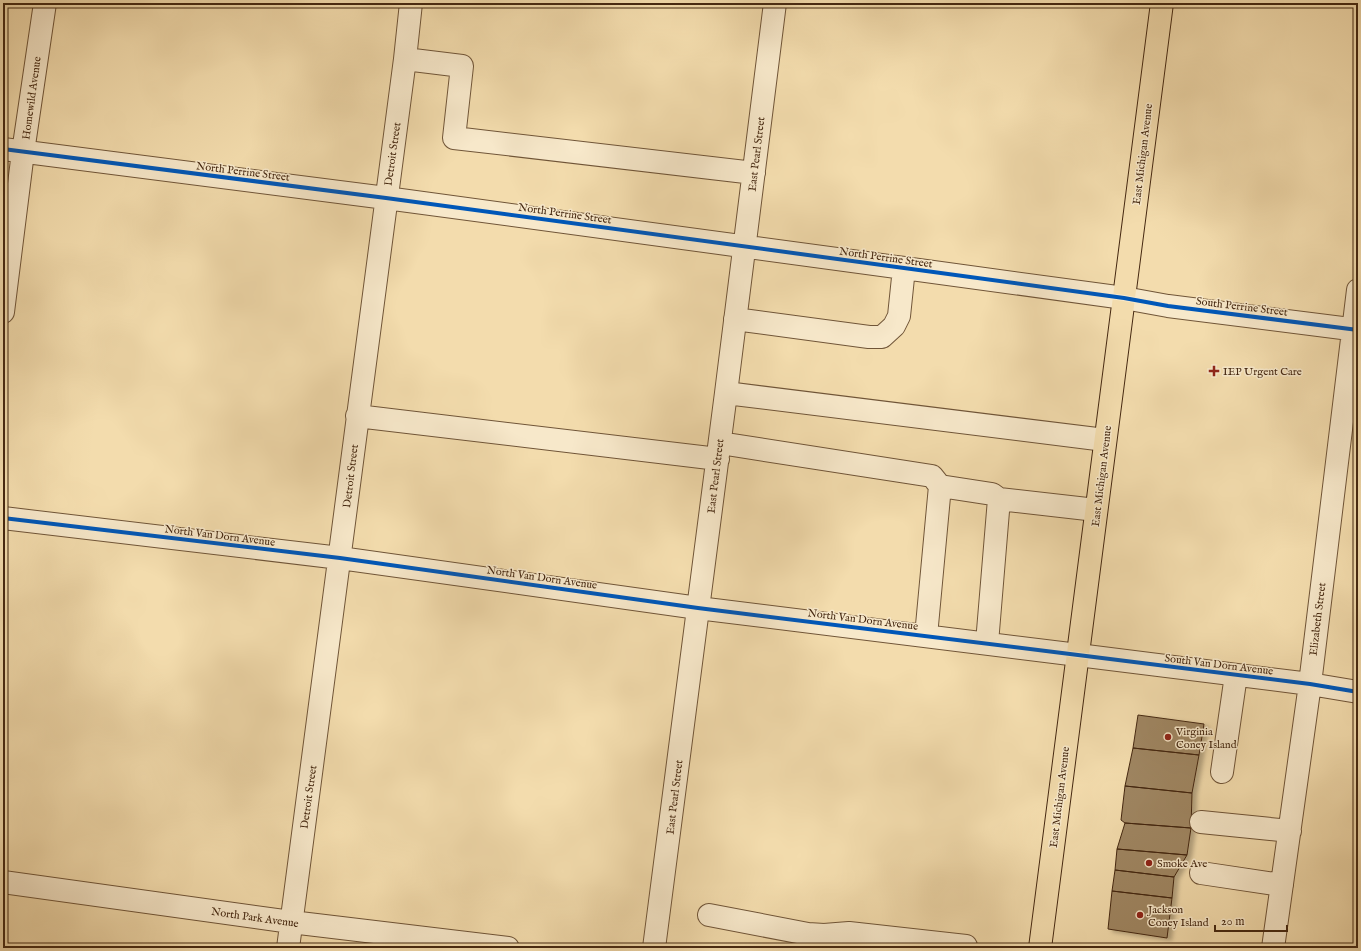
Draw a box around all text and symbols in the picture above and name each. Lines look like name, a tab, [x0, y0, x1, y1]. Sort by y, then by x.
street label: Homewild Avenue	[19, 56, 45, 141]
street label: East Michigan Avenue	[1130, 103, 1156, 205]
street label: East Pearl Street	[745, 116, 769, 192]
street label: Detroit Street	[382, 121, 404, 187]
street label: North Perrine Street	[195, 159, 291, 185]
street label: North Perrine Street	[517, 201, 613, 228]
street label: North Perrine Street	[838, 245, 934, 272]
street label: South Perrine Street	[1195, 294, 1289, 320]
marker: IEP Urgent Care	[1208, 365, 1220, 377]
place label: IEP Urgent Care	[1223, 365, 1302, 379]
street label: East Michigan Avenue	[1089, 425, 1115, 527]
street label: East Pearl Street	[704, 438, 728, 514]
street label: Detroit Street	[340, 443, 362, 509]
street label: North Van Dorn Avenue	[164, 522, 276, 550]
street label: North Van Dorn Avenue	[486, 563, 598, 593]
street label: Elizabeth Street	[1307, 581, 1329, 657]
street label: North Van Dorn Avenue	[807, 606, 919, 634]
street label: South Van Dorn Avenue	[1164, 651, 1274, 679]
place label: Virginia Coney Island	[1175, 725, 1237, 752]
marker: Virginia Coney Island	[1163, 732, 1173, 742]
street label: East Michigan Avenue	[1047, 746, 1073, 848]
street label: East Pearl Street	[663, 759, 687, 835]
street label: Detroit Street	[298, 764, 320, 830]
place label: Smoke Ave	[1157, 857, 1207, 871]
marker: Smoke Ave	[1144, 858, 1154, 868]
place label: Jackson Coney Island	[1146, 903, 1209, 930]
street label: North Park Avenue	[210, 905, 299, 931]
scale bar	[1215, 907, 1287, 933]
marker: Jackson Coney Island	[1135, 910, 1145, 920]
text: 20 m	[1221, 914, 1244, 929]

